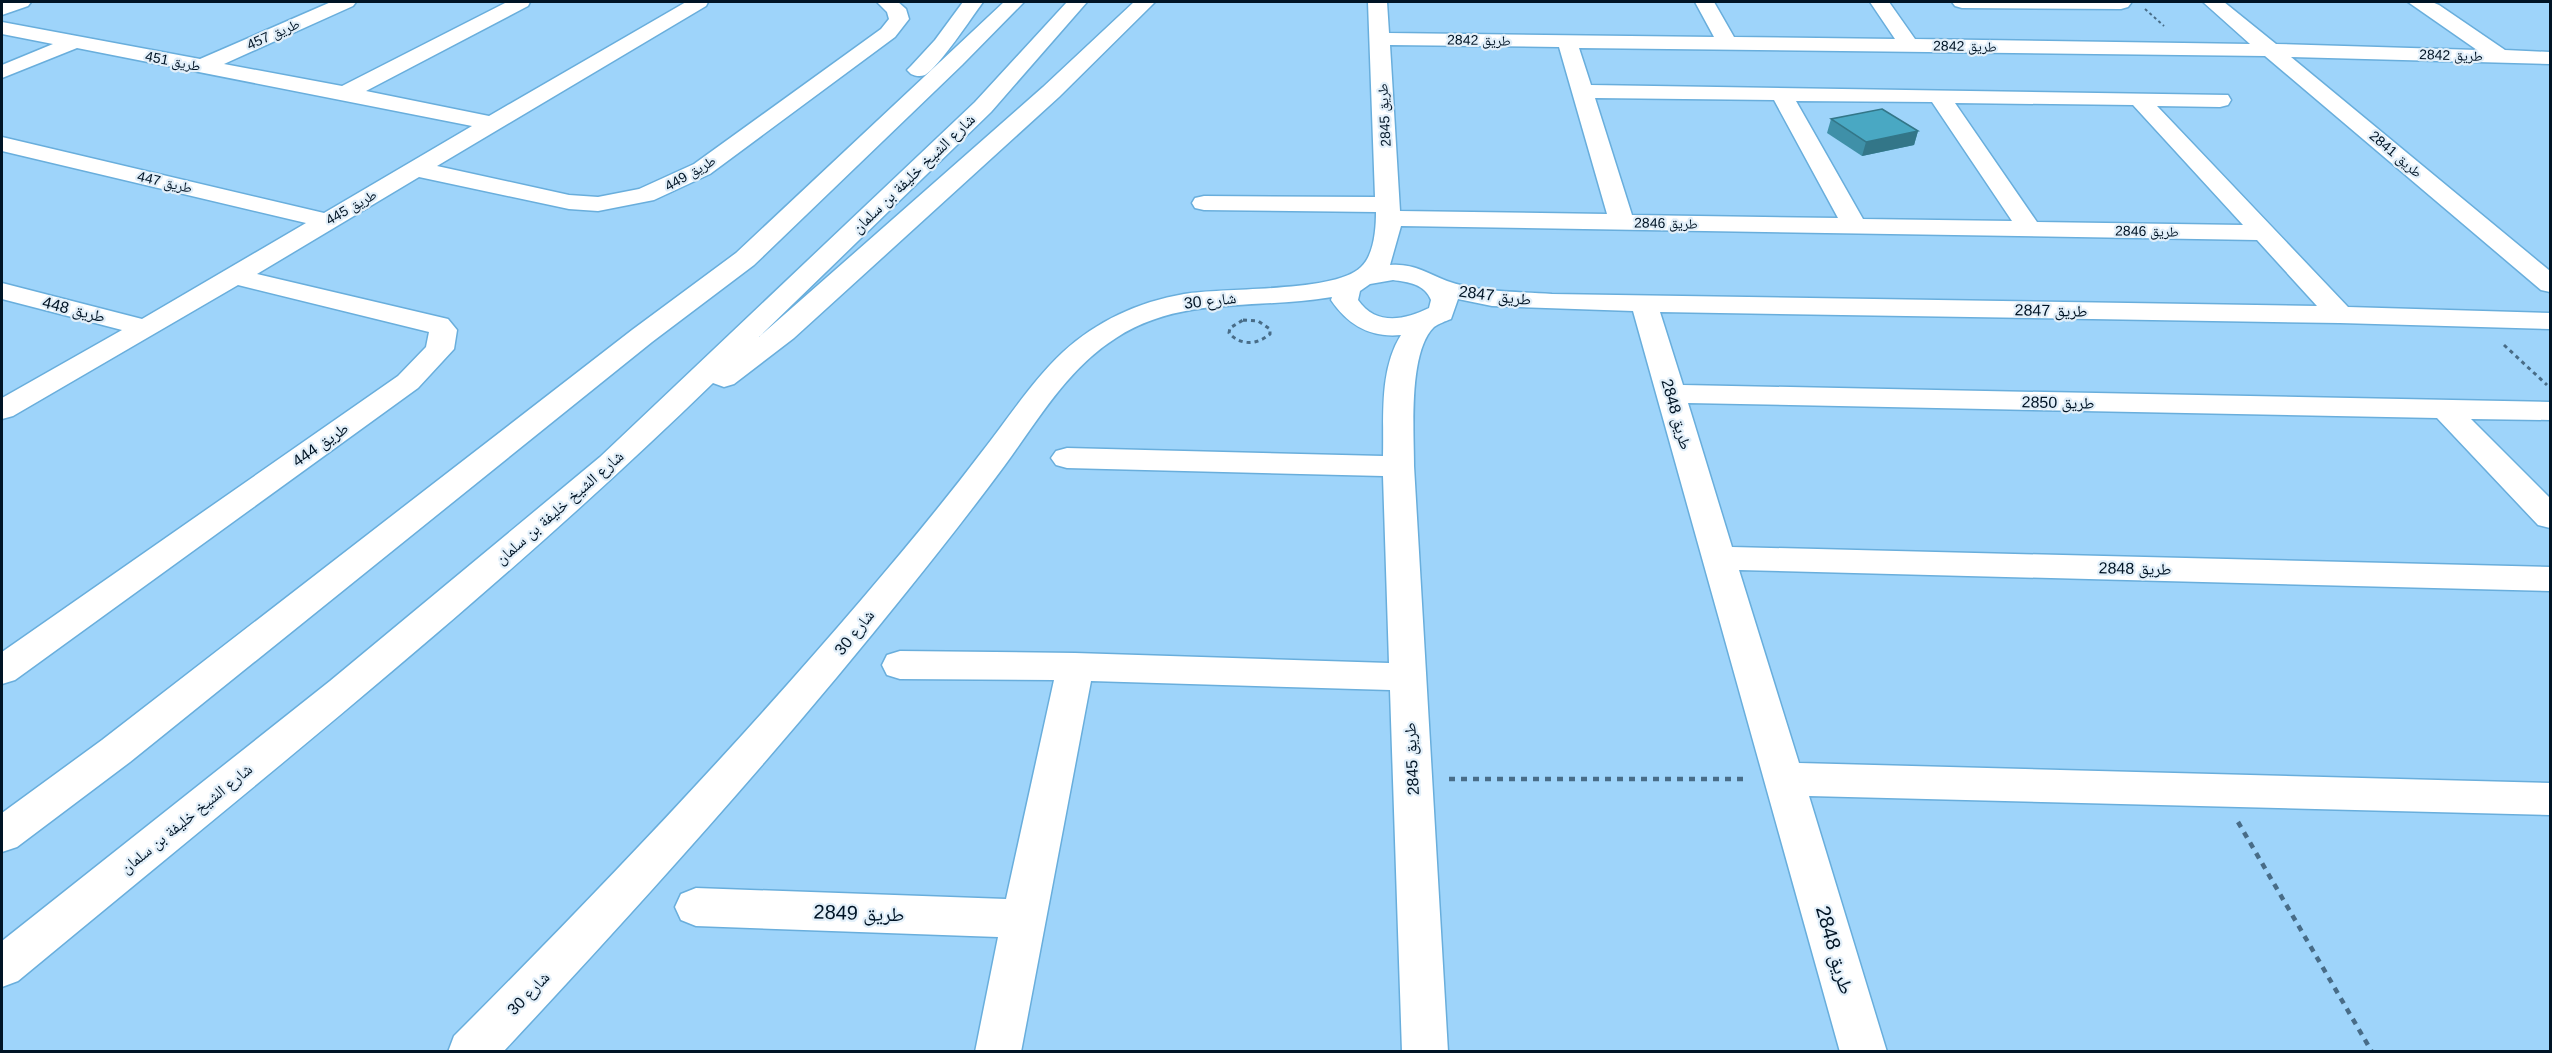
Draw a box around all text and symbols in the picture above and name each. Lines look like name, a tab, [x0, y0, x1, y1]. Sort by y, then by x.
street label: طريق 457	[244, 15, 303, 55]
street label: طريق 2842	[1447, 31, 1511, 51]
street label: طريق 2842	[1933, 37, 1997, 57]
street label: طريق 2842	[2419, 46, 2483, 66]
street label: طريق 451	[144, 48, 202, 76]
street label: طريق 2845	[1374, 83, 1396, 147]
street label: شارع الشيخ خليفة بن سلمان	[848, 110, 980, 238]
street label: طريق 2841	[2365, 127, 2426, 182]
street label: طريق 449	[662, 152, 719, 196]
street label: طريق 447	[135, 168, 194, 198]
street label: طريق 445	[323, 186, 380, 230]
street label: طريق 2846	[1634, 214, 1698, 234]
street label: طريق 2846	[2115, 222, 2179, 242]
street label: طريق 2847	[1458, 283, 1532, 310]
street label: شارع 30	[1183, 289, 1237, 314]
street label: طريق 448	[40, 294, 107, 327]
street label: طريق 2847	[2014, 301, 2088, 322]
street label: طريق 2848	[1656, 377, 1695, 452]
street label: طريق 2850	[2021, 393, 2095, 414]
street label: طريق 444	[289, 419, 352, 471]
street label: شارع الشيخ خليفة بن سلمان	[492, 447, 628, 569]
street label: طريق 2848	[2098, 559, 2172, 580]
street label: شارع 30	[831, 606, 879, 659]
street label: طريق 2845	[1401, 722, 1424, 796]
street label: شارع الشيخ خليفة بن سلمان	[117, 760, 257, 878]
street label: طريق 2849	[813, 900, 905, 927]
street label: طريق 2848	[1811, 903, 1858, 997]
street label: شارع 30	[504, 968, 554, 1020]

